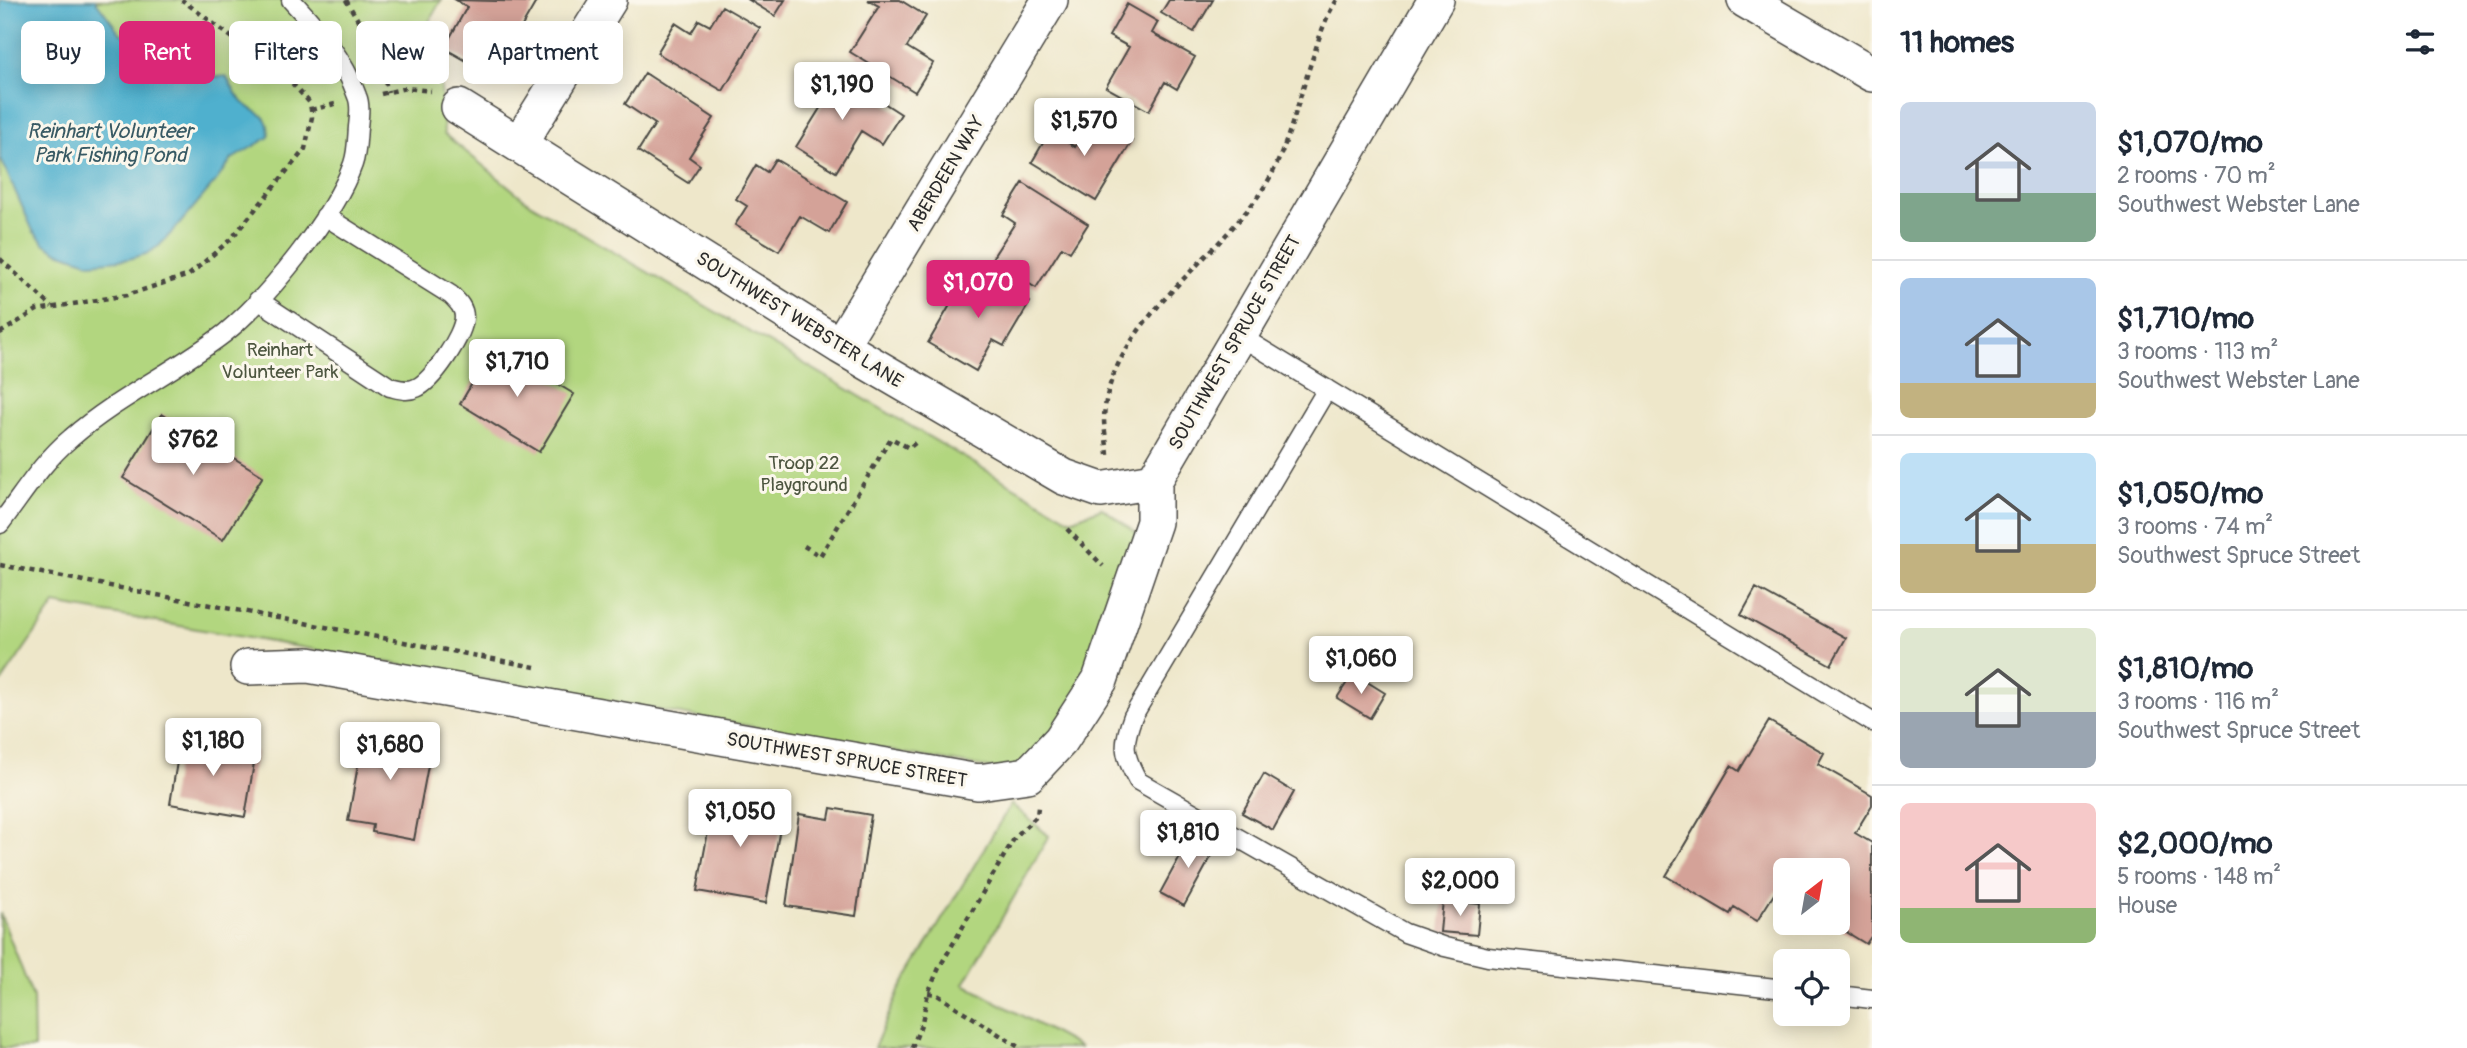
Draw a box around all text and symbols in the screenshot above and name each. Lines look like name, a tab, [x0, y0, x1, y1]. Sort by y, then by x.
chip: Buy	[21, 21, 105, 84]
chip: Rent	[119, 21, 215, 84]
chip: Filters	[229, 21, 342, 84]
chip: New	[356, 21, 449, 84]
chip: Apartment	[463, 21, 623, 84]
icon: filters	[2401, 23, 2439, 61]
text: 11 homes	[1900, 24, 2014, 61]
pin: $1,190	[785, 62, 899, 122]
text: $1,190	[810, 70, 874, 99]
pin: $1,570	[1027, 99, 1141, 158]
text: $1,570	[1050, 106, 1118, 135]
street label: ABERDEEN WAY	[902, 111, 990, 236]
water label: Reinhart Volunteer Park Fishing Pond	[27, 118, 195, 169]
text: $1,070/mo	[2117, 124, 2263, 161]
icon: home	[1956, 130, 2040, 214]
text: 2 rooms · 70 m²	[2117, 161, 2276, 190]
text: Southwest Webster Lane	[2117, 190, 2360, 219]
street label: SOUTHWEST SPRUCE STREET	[1163, 231, 1306, 454]
street label: SOUTHWEST WEBSTER LANE	[692, 246, 907, 394]
pin: $1,070	[921, 260, 1035, 320]
text: $1,070	[943, 268, 1013, 297]
text: $1,710/mo	[2117, 300, 2254, 337]
icon: home	[1956, 306, 2040, 390]
text: 3 rooms · 113 m²	[2117, 337, 2278, 366]
park label: Reinhart Volunteer Park	[222, 338, 338, 384]
pin: $1,710	[460, 340, 574, 399]
text: $1,710	[485, 347, 549, 376]
text: Southwest Webster Lane	[2117, 366, 2360, 395]
pin: $762	[152, 418, 234, 477]
text: $762	[168, 425, 218, 454]
park label: Troop 22 Playground	[760, 451, 848, 497]
text: $1,050/mo	[2117, 475, 2263, 512]
icon: home	[1956, 481, 2040, 565]
text: 3 rooms · 74 m²	[2117, 512, 2273, 541]
text: Southwest Spruce Street	[2117, 541, 2360, 570]
pin: $1,060	[1304, 636, 1418, 696]
text: $1,060	[1325, 644, 1397, 673]
text: $1,810/mo	[2117, 650, 2253, 687]
icon: home	[1956, 656, 2040, 740]
text: 3 rooms · 116 m²	[2117, 687, 2279, 716]
text: Southwest Spruce Street	[2117, 716, 2360, 745]
pin: $1,180	[156, 718, 270, 778]
pin: $1,680	[333, 722, 447, 782]
text: $1,180	[181, 726, 245, 755]
street label: SOUTHWEST SPRUCE STREET	[725, 727, 969, 793]
text: $1,680	[356, 730, 424, 759]
pin: $1,050	[683, 790, 797, 849]
text: $1,050	[704, 797, 776, 826]
pin: $1,810	[1131, 810, 1245, 870]
text: $1,810	[1156, 818, 1220, 847]
text: $2,000/mo	[2117, 825, 2273, 862]
icon: home	[1956, 831, 2040, 915]
pin: $2,000	[1403, 858, 1517, 918]
north arrow	[1773, 858, 1850, 934]
map controls	[1773, 858, 1850, 1026]
text: 5 rooms · 148 m²	[2117, 862, 2281, 891]
text: $2,000	[1421, 866, 1499, 895]
text: House	[2117, 891, 2177, 920]
button: locate	[1773, 949, 1850, 1026]

